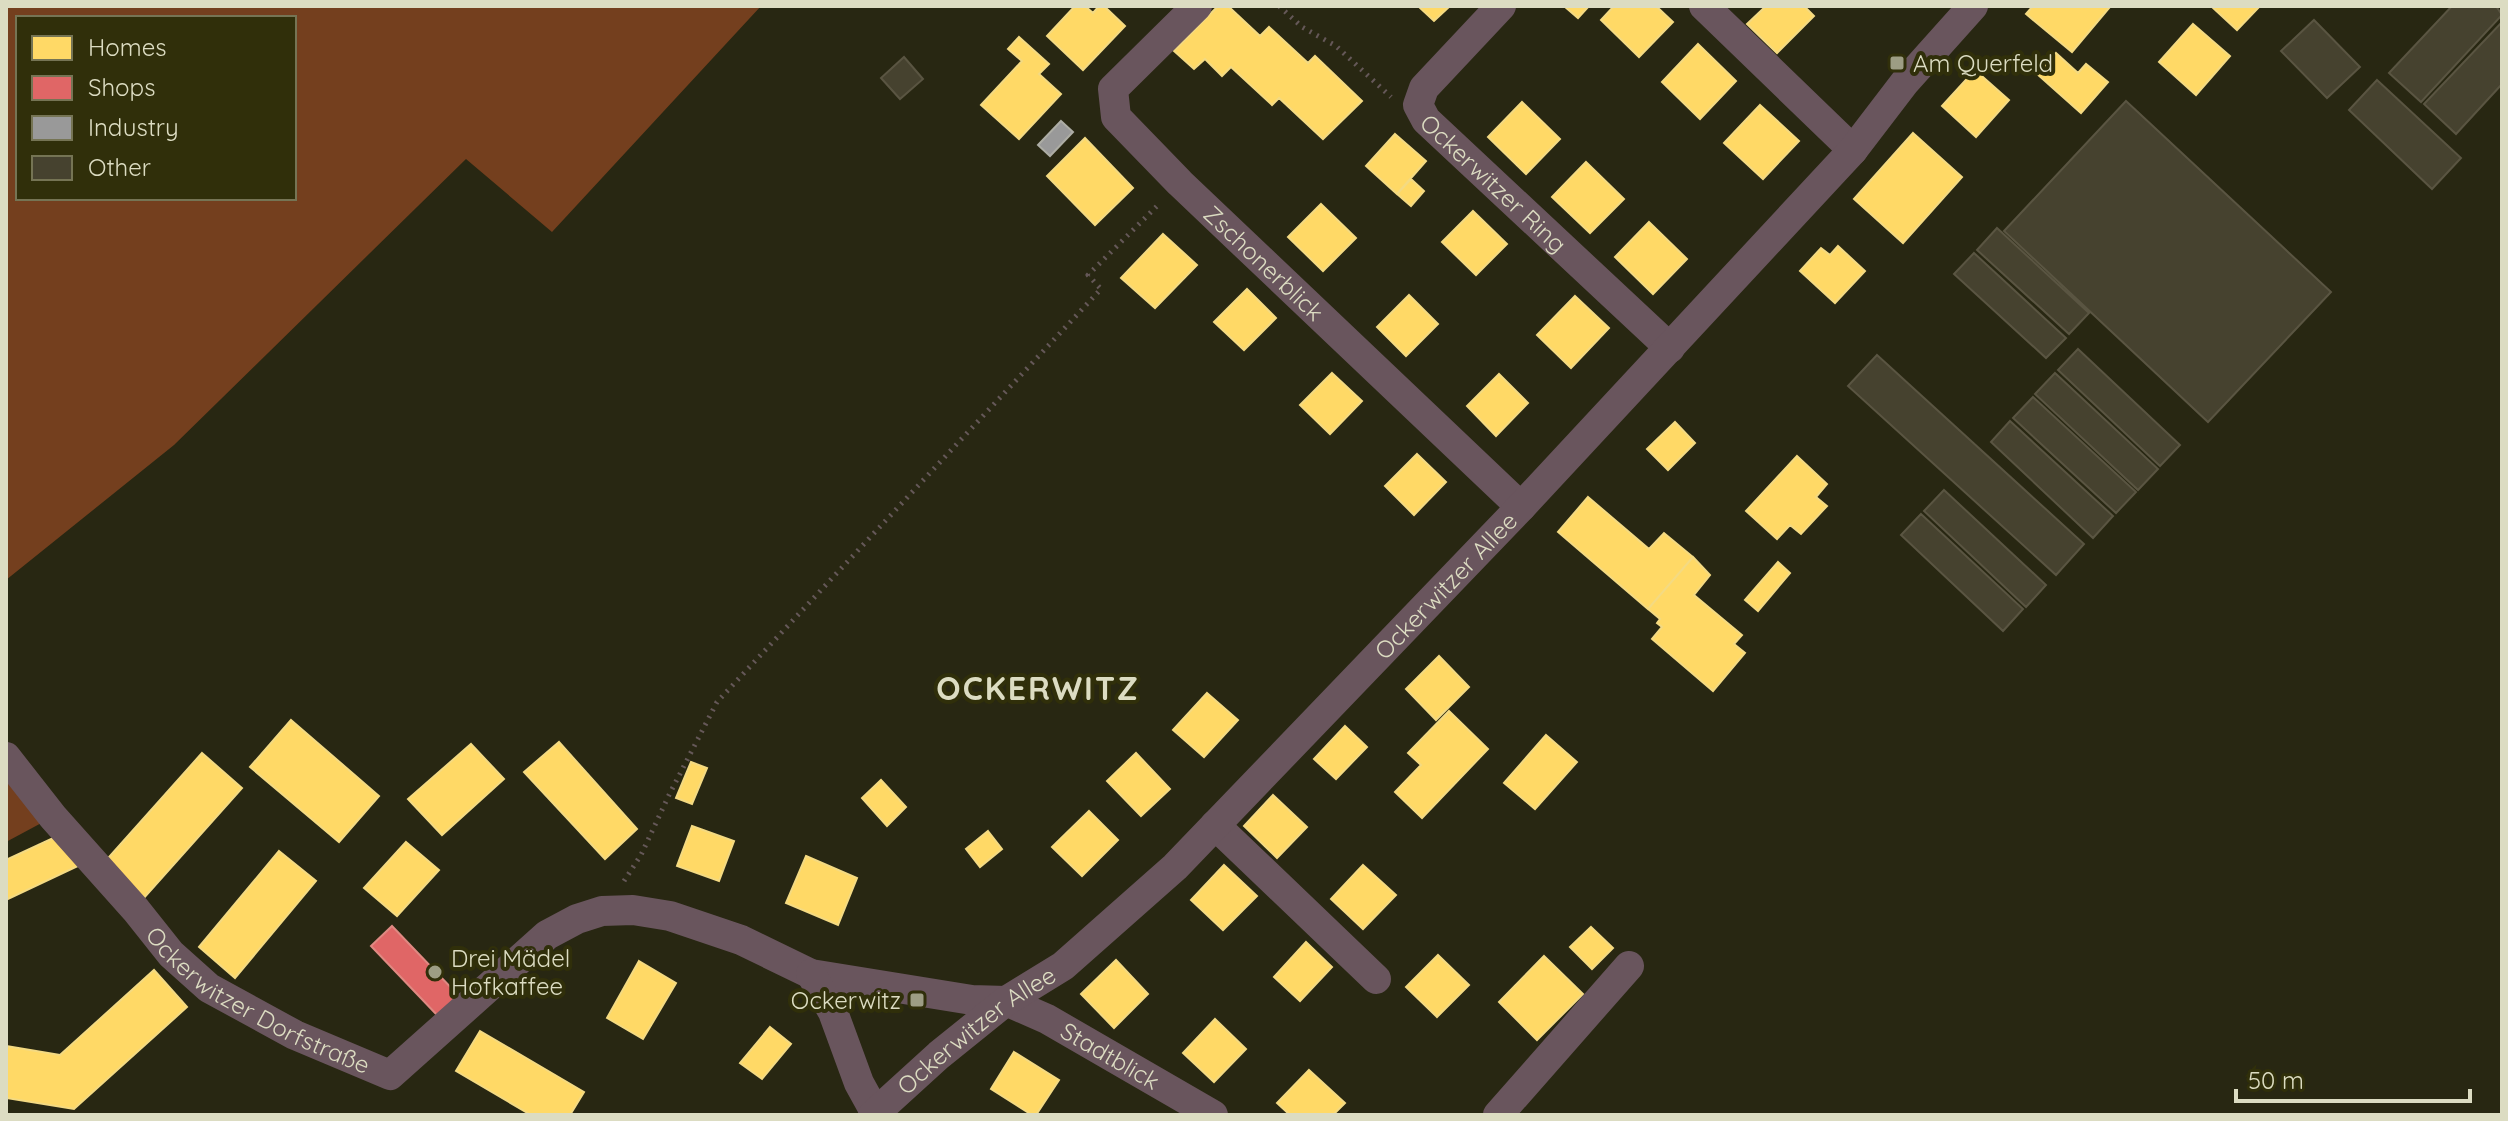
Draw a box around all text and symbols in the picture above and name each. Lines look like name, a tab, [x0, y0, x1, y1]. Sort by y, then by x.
legend	[16, 16, 296, 200]
text: Homes	[88, 32, 166, 62]
place label: Am Querfeld	[1913, 48, 2053, 78]
marker: Am Querfeld	[1888, 54, 1906, 72]
text: Shops	[88, 72, 155, 102]
street label: Ockerwitzer Ring	[1414, 108, 1573, 259]
text: Industry	[88, 112, 179, 142]
text: Other	[88, 152, 151, 182]
street label: Zschonerblick	[1198, 199, 1330, 327]
street label: Ockerwitzer Allee	[1368, 506, 1523, 665]
district label: OCKERWITZ	[936, 668, 1140, 708]
street label: Ockerwitzer Dorfstraße	[140, 920, 375, 1080]
place label: Drei Mädel Hofkaffee	[451, 943, 570, 1001]
street label: Ockerwitzer Allee	[891, 959, 1061, 1101]
marker: Drei Mädel Hofkaffee	[426, 963, 444, 981]
place label: Ockerwitz	[791, 985, 901, 1015]
marker: Ockerwitz	[908, 991, 926, 1009]
street label: Stadtblick	[1055, 1015, 1165, 1096]
scale bar	[2236, 1053, 2470, 1103]
text: 50 m	[2248, 1065, 2304, 1095]

